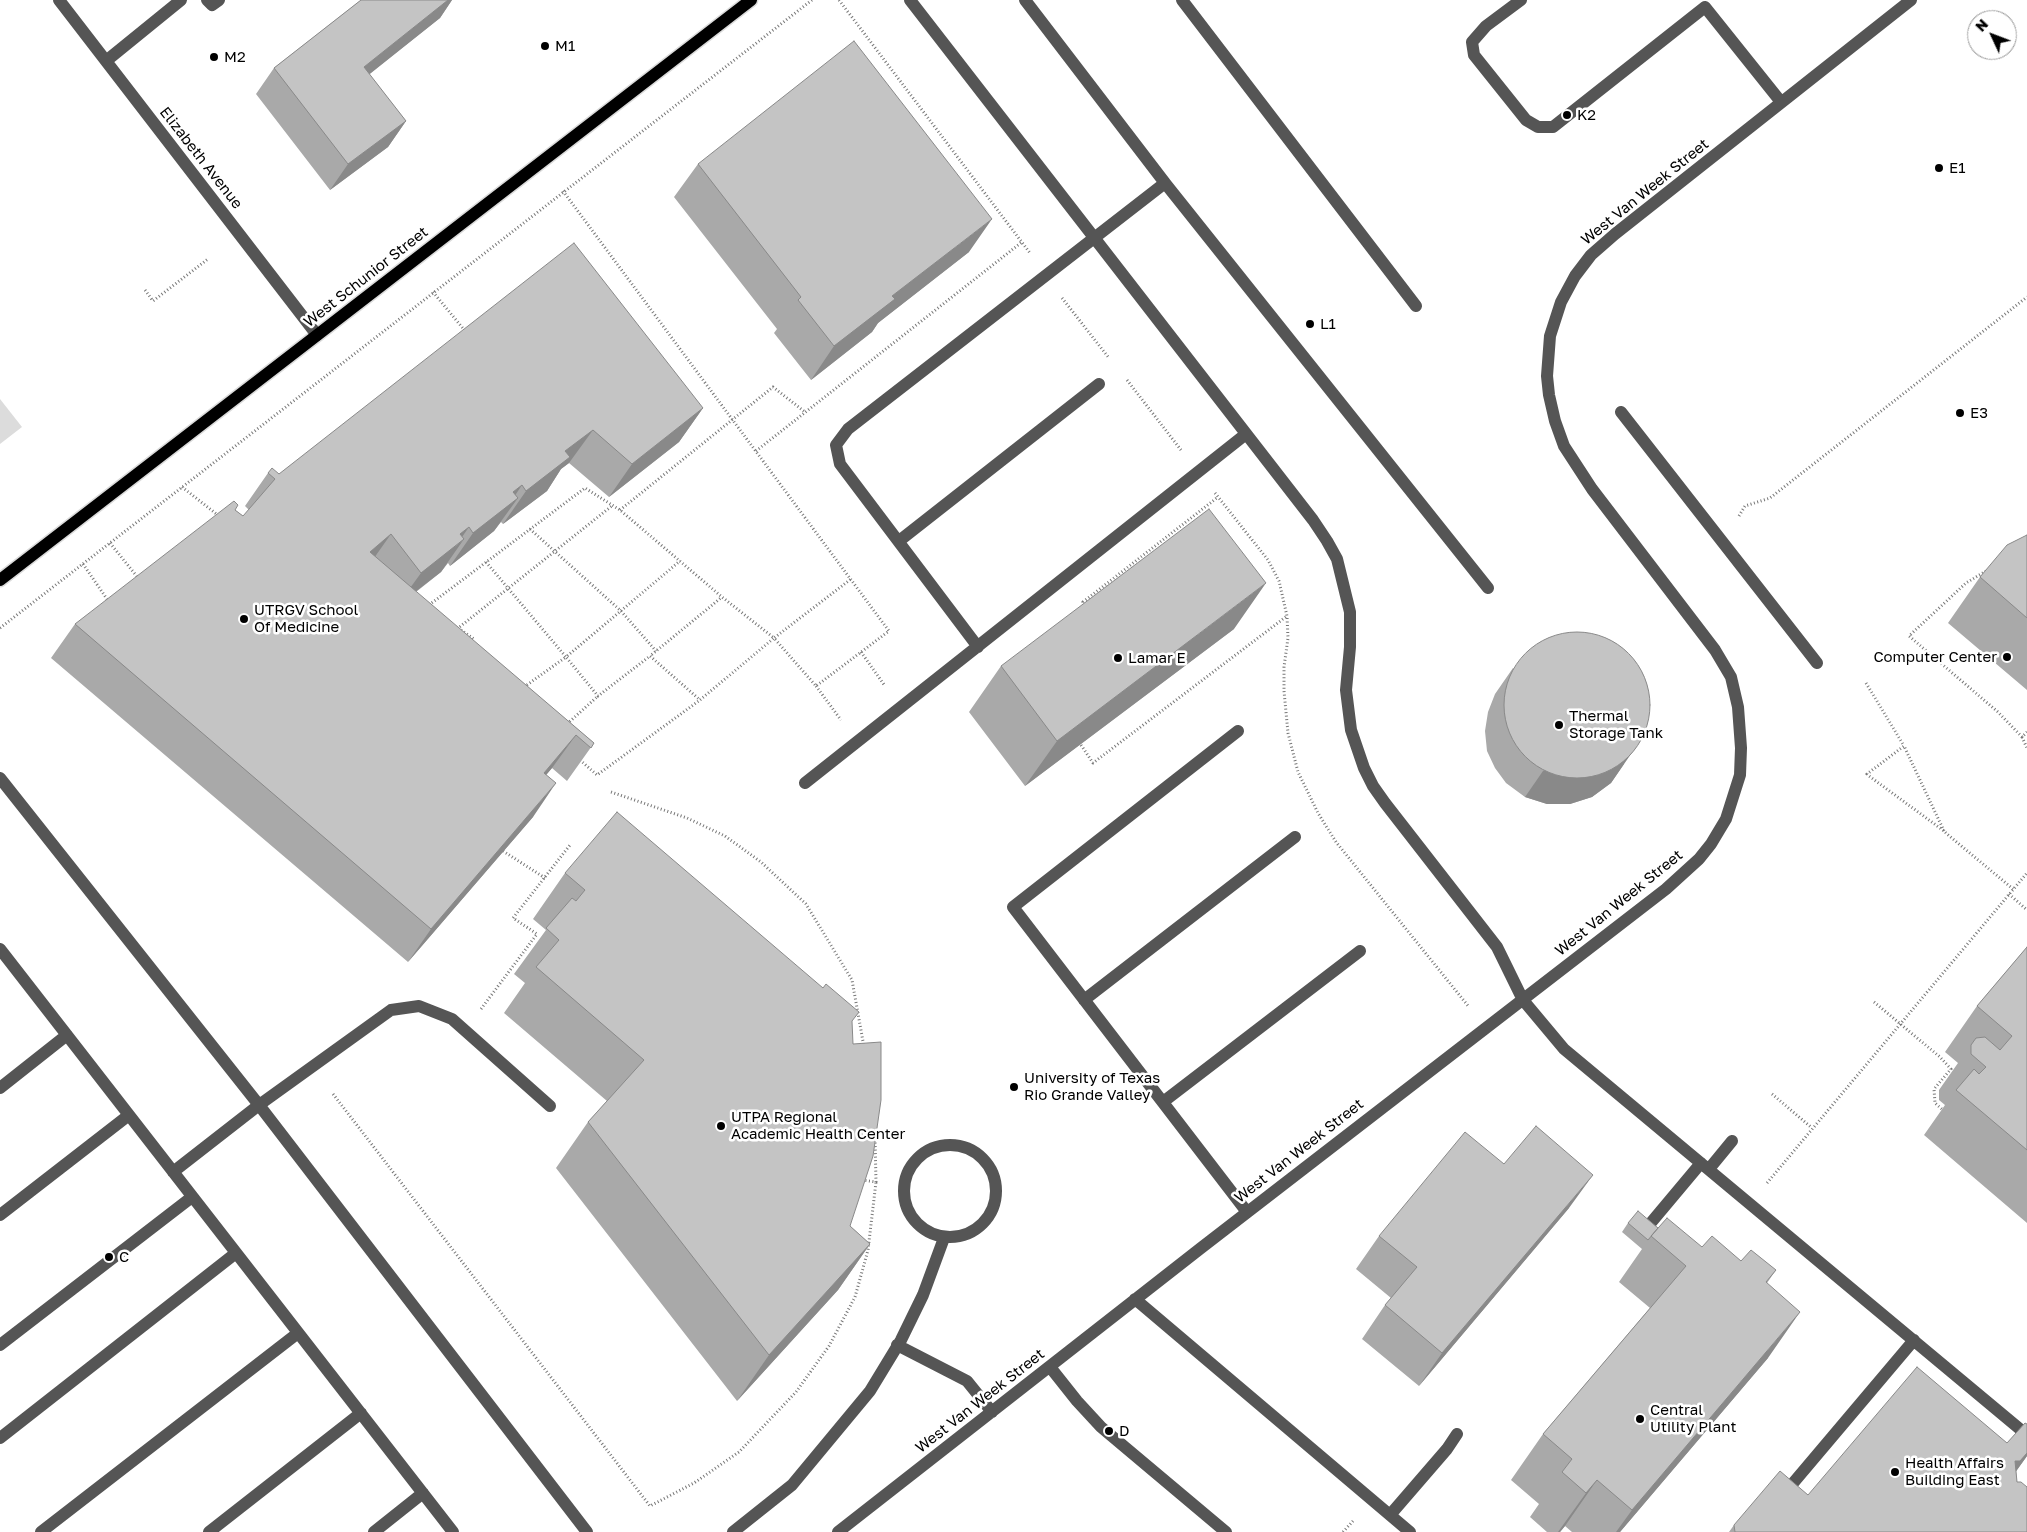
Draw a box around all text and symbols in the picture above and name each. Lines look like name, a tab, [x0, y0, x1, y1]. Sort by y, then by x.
north arrow	[1967, 10, 2017, 60]
text: N	[1972, 15, 1991, 35]
place label: M1	[555, 37, 575, 55]
marker: M1	[539, 40, 551, 52]
place label: M2	[224, 48, 246, 66]
marker: M2	[208, 51, 220, 63]
street label: Elizabeth Avenue	[156, 104, 246, 212]
place label: K2	[1577, 106, 1596, 124]
marker: K2	[1561, 109, 1573, 121]
street label: West Van Week Street	[1578, 135, 1712, 249]
place label: E1	[1949, 159, 1965, 177]
marker: E1	[1933, 162, 1945, 174]
street label: West Schunior Street	[300, 223, 432, 331]
place label: L1	[1320, 315, 1336, 333]
marker: L1	[1304, 318, 1316, 330]
place label: E3	[1970, 404, 1988, 422]
marker: E3	[1954, 407, 1966, 419]
place label: UTRGV School Of Medicine	[254, 601, 358, 636]
marker: UTRGV School Of Medicine	[238, 613, 250, 625]
place label: Computer Center	[1873, 648, 1997, 666]
place label: Lamar E	[1128, 649, 1186, 667]
marker: Computer Center	[2001, 651, 2013, 663]
marker: Lamar E	[1112, 652, 1124, 664]
place label: Thermal Storage Tank	[1569, 707, 1663, 742]
marker: Thermal Storage Tank	[1553, 719, 1565, 731]
street label: West Van Week Street	[1552, 846, 1686, 960]
place label: University of Texas Rio Grande Valley	[1024, 1069, 1160, 1104]
marker: University of Texas Rio Grande Valley	[1008, 1081, 1020, 1093]
street label: West Van Week Street	[1231, 1095, 1367, 1207]
place label: UTPA Regional Academic Health Center	[731, 1108, 905, 1143]
marker: UTPA Regional Academic Health Center	[715, 1120, 727, 1132]
place label: C	[119, 1248, 129, 1266]
marker: C	[103, 1251, 115, 1263]
street label: West Van Week Street	[912, 1345, 1048, 1457]
place label: Central Utility Plant	[1650, 1401, 1736, 1436]
marker: Central Utility Plant	[1634, 1413, 1646, 1425]
place label: D	[1119, 1422, 1129, 1440]
marker: D	[1103, 1425, 1115, 1437]
place label: Health Affairs Building East	[1905, 1454, 2004, 1489]
marker: Health Affairs Building East	[1889, 1466, 1901, 1478]

